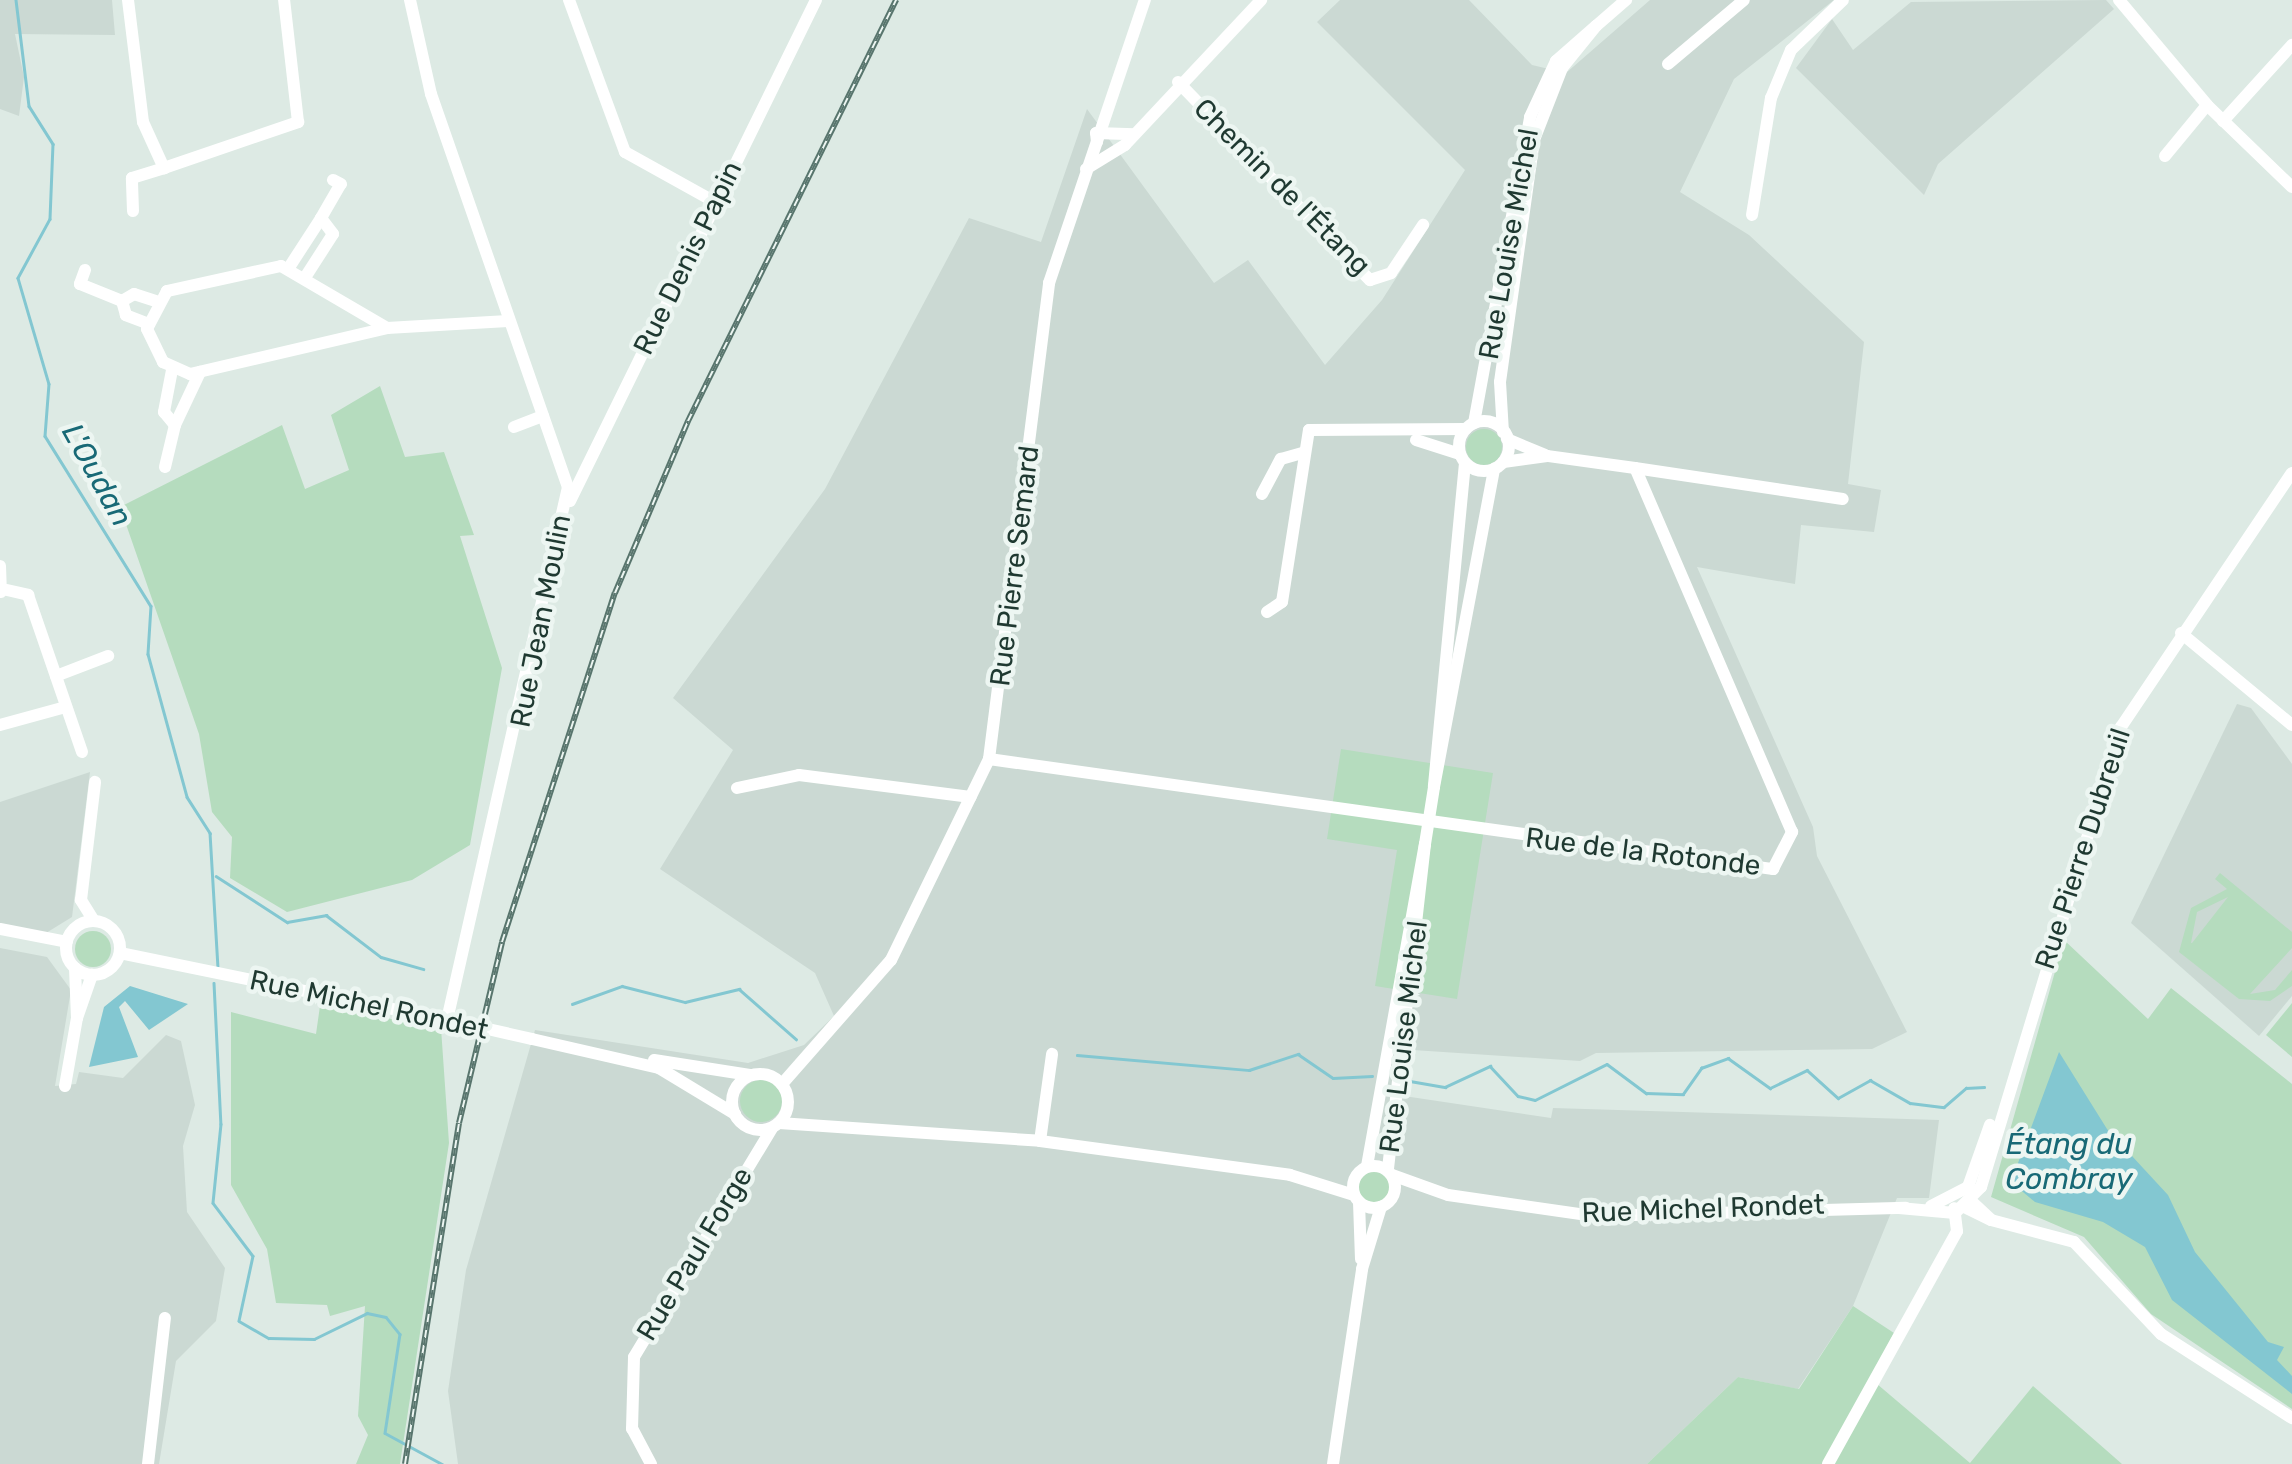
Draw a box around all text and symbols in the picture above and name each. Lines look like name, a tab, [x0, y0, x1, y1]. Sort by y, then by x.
street label: Chemin de l'Étang	[1187, 92, 1377, 282]
street label: Rue Louise Michel	[1472, 126, 1546, 362]
street label: Rue Denis Papin	[627, 156, 749, 360]
water label: L'Oudan	[54, 417, 140, 533]
street label: Rue Pierre Semard	[984, 444, 1046, 688]
street label: Rue Jean Moulin	[504, 512, 578, 730]
street label: Rue Pierre Dubreuil	[2028, 724, 2138, 974]
street label: Rue de la Rotonde	[1524, 821, 1762, 883]
street label: Rue Louise Michel	[1373, 919, 1435, 1155]
street label: Rue Michel Rondet	[247, 963, 491, 1047]
water label: Étang du Combray	[2005, 1126, 2133, 1196]
street label: Rue Paul Forge	[630, 1161, 760, 1347]
street label: Rue Michel Rondet	[1581, 1188, 1825, 1230]

